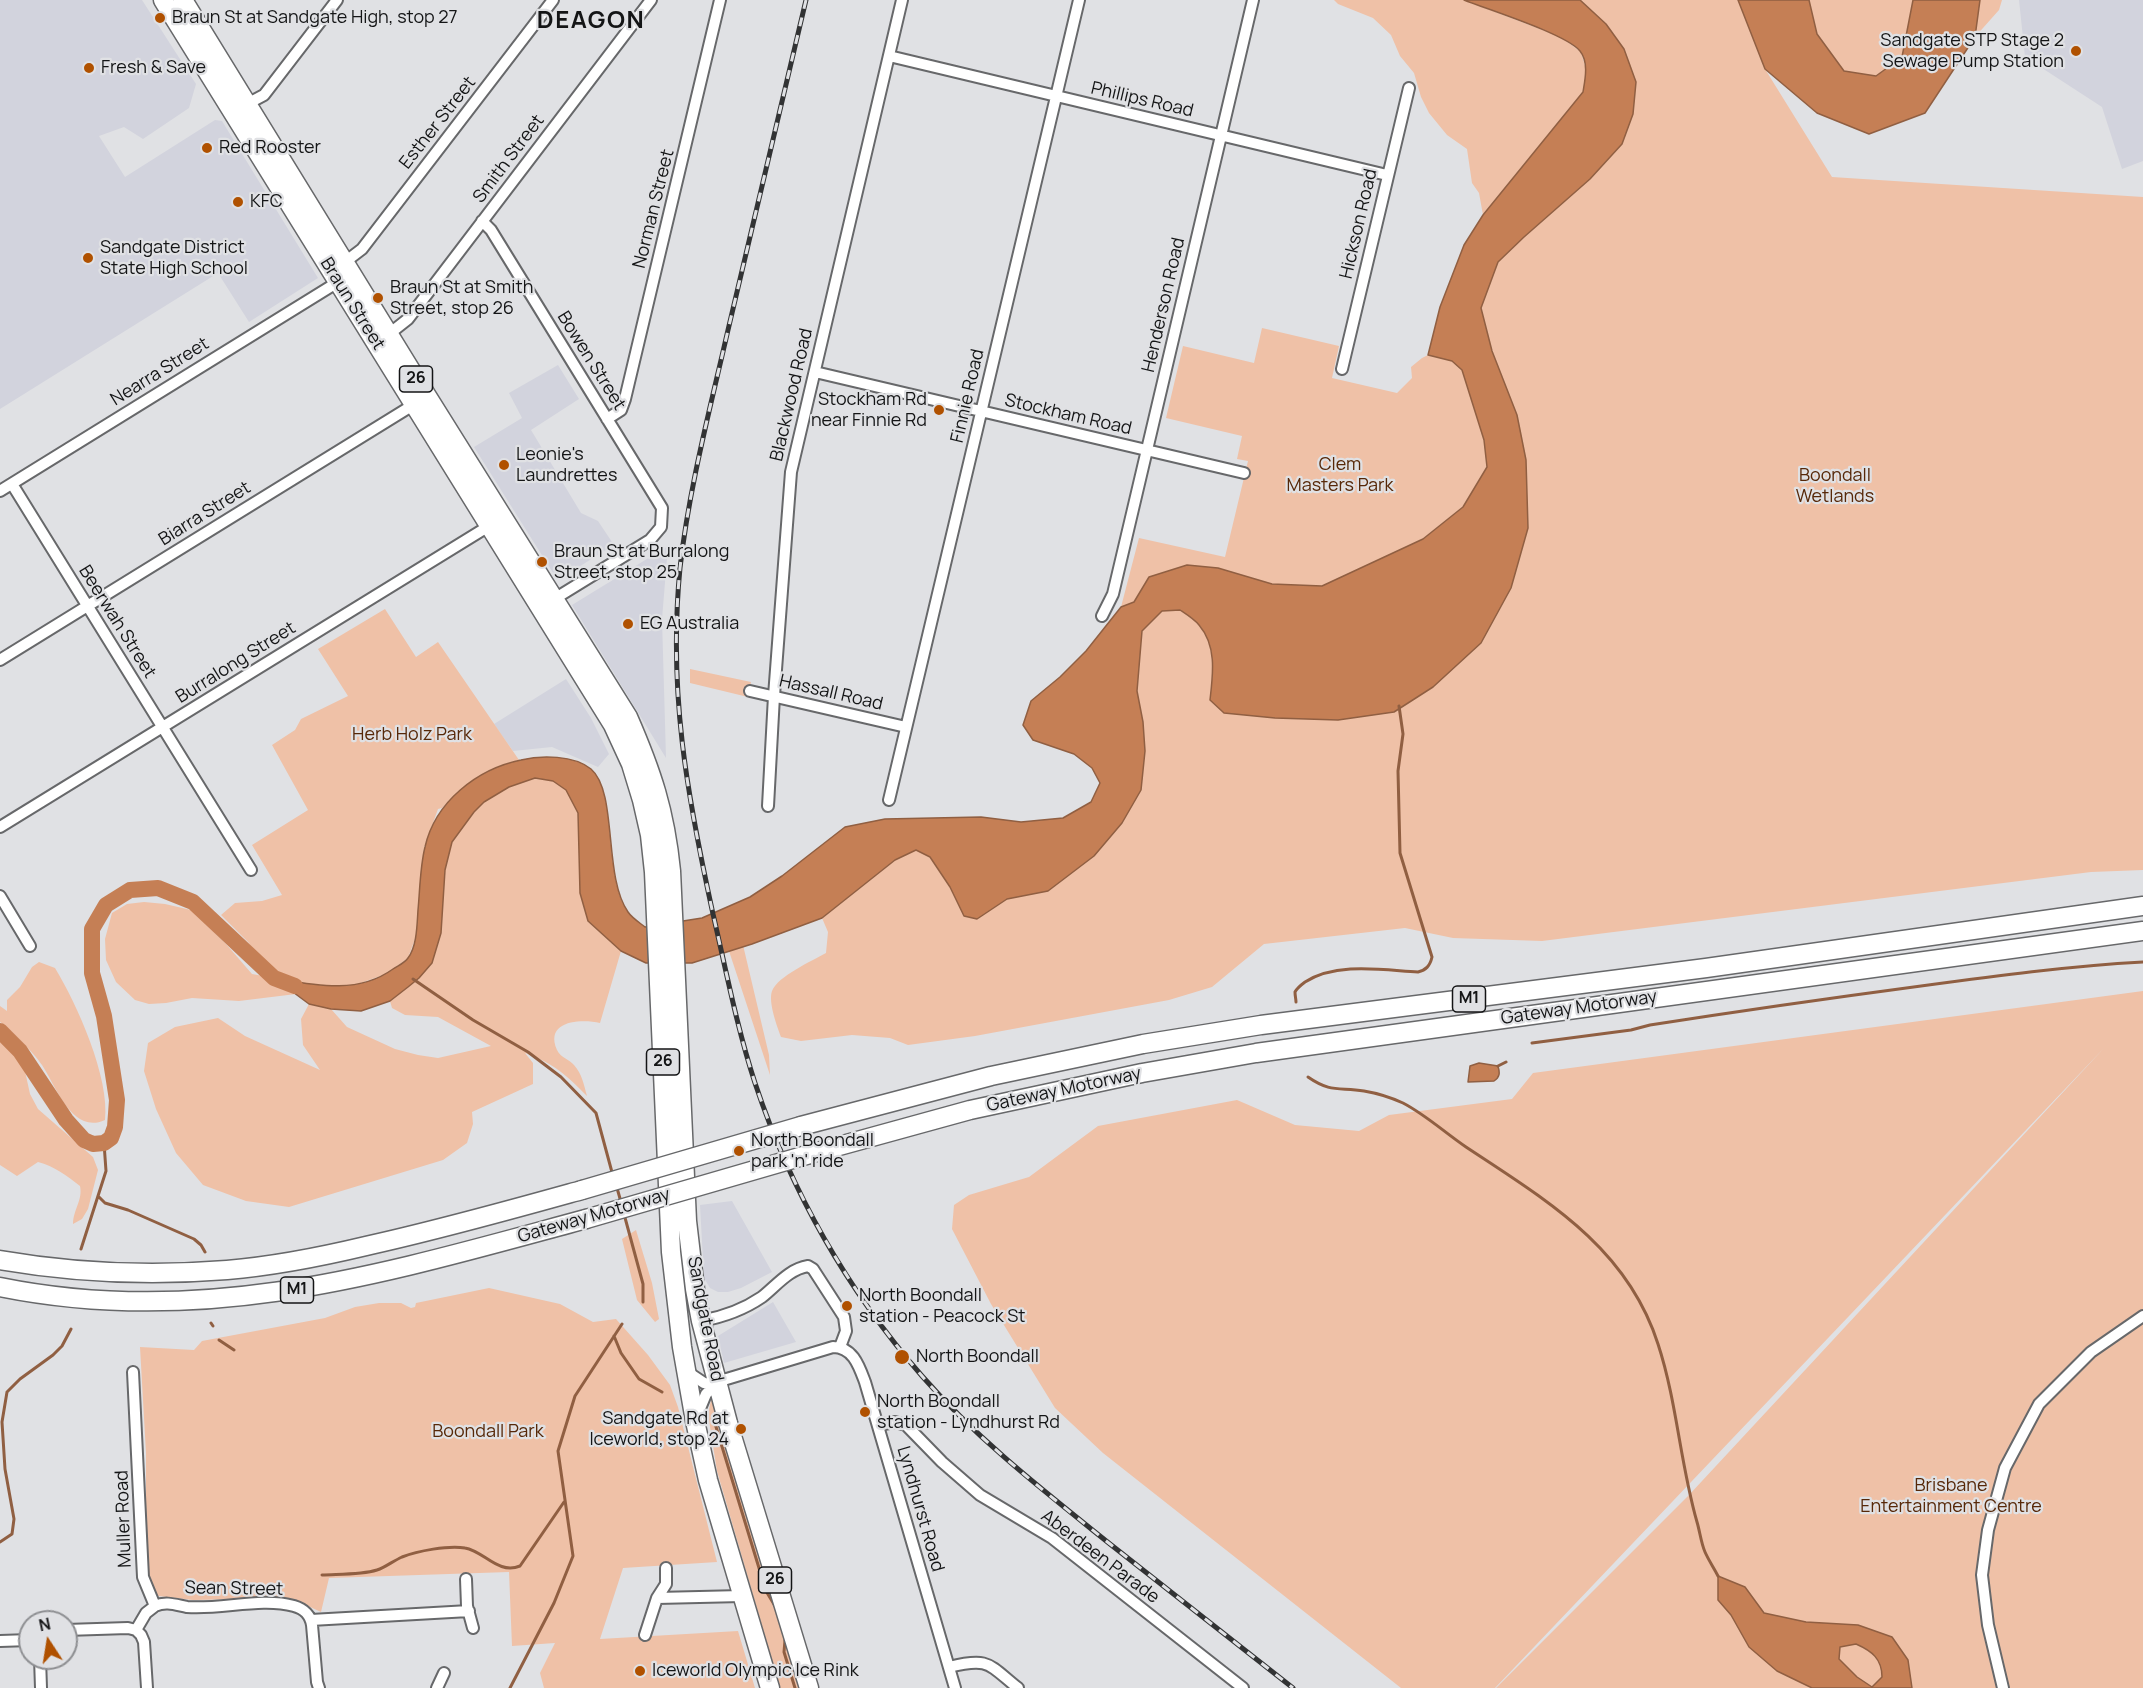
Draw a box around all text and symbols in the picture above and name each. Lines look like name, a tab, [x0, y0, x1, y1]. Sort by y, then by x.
place label: Braun St at Sandgate High, stop 27	[172, 7, 458, 29]
district label: DEAGON	[537, 7, 645, 35]
marker: Braun St at Sandgate High, stop 27	[153, 11, 167, 25]
place label: Sandgate STP Stage 2 Sewage Pump Station	[1880, 30, 2064, 72]
marker: Sandgate STP Stage 2 Sewage Pump Station	[2069, 44, 2083, 58]
place label: Fresh & Save	[101, 57, 206, 79]
marker: Fresh & Save	[82, 61, 96, 75]
street label: Esther Street	[395, 73, 481, 173]
street label: Phillips Road	[1089, 78, 1195, 122]
street label: Smith Street	[469, 111, 549, 207]
place label: Red Rooster	[219, 137, 321, 159]
marker: Red Rooster	[200, 141, 214, 155]
street label: Norman Street	[629, 147, 679, 271]
street label: Hickson Road	[1336, 167, 1382, 281]
place label: KFC	[250, 191, 283, 213]
marker: KFC	[231, 195, 245, 209]
street label: Henderson Road	[1138, 236, 1190, 374]
place label: Sandgate District State High School	[100, 237, 248, 280]
marker: Sandgate District State High School	[81, 251, 95, 265]
street label: Braun Street	[315, 254, 389, 354]
place label: Braun St at Smith Street, stop 26	[390, 277, 533, 320]
marker: Braun St at Smith Street, stop 26	[371, 291, 385, 305]
street label: Bowen Street	[552, 308, 630, 414]
street label: Blackwood Road	[766, 326, 818, 464]
street label: Nearra Street	[107, 333, 213, 411]
street label: Finnie Road	[947, 347, 989, 445]
road number: 26	[400, 366, 432, 392]
place label: Stockham Rd near Finnie Rd	[811, 389, 927, 432]
street label: Stockham Road	[1002, 390, 1134, 440]
marker: Stockham Rd near Finnie Rd	[932, 403, 946, 417]
place label: Leonie's Laundrettes	[516, 444, 617, 486]
park label: Clem Masters Park	[1287, 454, 1393, 496]
marker: Leonie's Laundrettes	[497, 458, 511, 472]
park label: Boondall Wetlands	[1796, 465, 1874, 508]
street label: Biarra Street	[155, 477, 255, 551]
place label: Braun St at Burralong Street, stop 25	[554, 541, 729, 584]
marker: Braun St at Burralong Street, stop 25	[535, 555, 549, 569]
street label: Beerwah Street	[74, 562, 160, 682]
place label: EG Australia	[640, 613, 739, 635]
marker: EG Australia	[621, 617, 635, 631]
street label: Burralong Street	[172, 618, 300, 708]
street label: Hassall Road	[777, 671, 885, 715]
park label: Herb Holz Park	[352, 724, 472, 746]
road number: M1	[1452, 986, 1486, 1012]
street label: Gateway Motorway	[1500, 986, 1658, 1030]
road number: 26	[646, 1049, 680, 1075]
street label: Gateway Motorway	[985, 1063, 1143, 1117]
place label: North Boondall park 'n' ride	[751, 1130, 874, 1172]
marker: North Boondall park 'n' ride	[732, 1144, 746, 1158]
street label: Gateway Motorway	[515, 1184, 673, 1248]
street label: Sandgate Road	[682, 1255, 728, 1383]
road number: M1	[280, 1277, 314, 1303]
place label: North Boondall station - Peacock St	[859, 1285, 1025, 1328]
marker: North Boondall station - Peacock St	[840, 1299, 854, 1313]
place label: North Boondall	[916, 1346, 1039, 1368]
marker: North Boondall	[893, 1348, 911, 1366]
place label: North Boondall station - Lyndhurst Rd	[877, 1391, 1060, 1434]
marker: North Boondall station - Lyndhurst Rd	[858, 1405, 872, 1419]
place label: Sandgate Rd at Iceworld, stop 24	[589, 1408, 729, 1450]
park label: Boondall Park	[432, 1421, 544, 1443]
marker: Sandgate Rd at Iceworld, stop 24	[734, 1422, 748, 1436]
street label: Lyndhurst Road	[892, 1444, 948, 1574]
street label: Muller Road	[112, 1470, 136, 1568]
park label: Brisbane Entertainment Centre	[1860, 1475, 2042, 1518]
street label: Aberdeen Parade	[1037, 1506, 1163, 1608]
road number: 26	[758, 1567, 792, 1593]
street label: Sean Street	[185, 1577, 283, 1601]
north arrow	[18, 1610, 78, 1670]
text: N	[37, 1612, 53, 1636]
place label: Iceworld Olympic Ice Rink	[652, 1660, 859, 1682]
marker: Iceworld Olympic Ice Rink	[633, 1664, 647, 1678]

